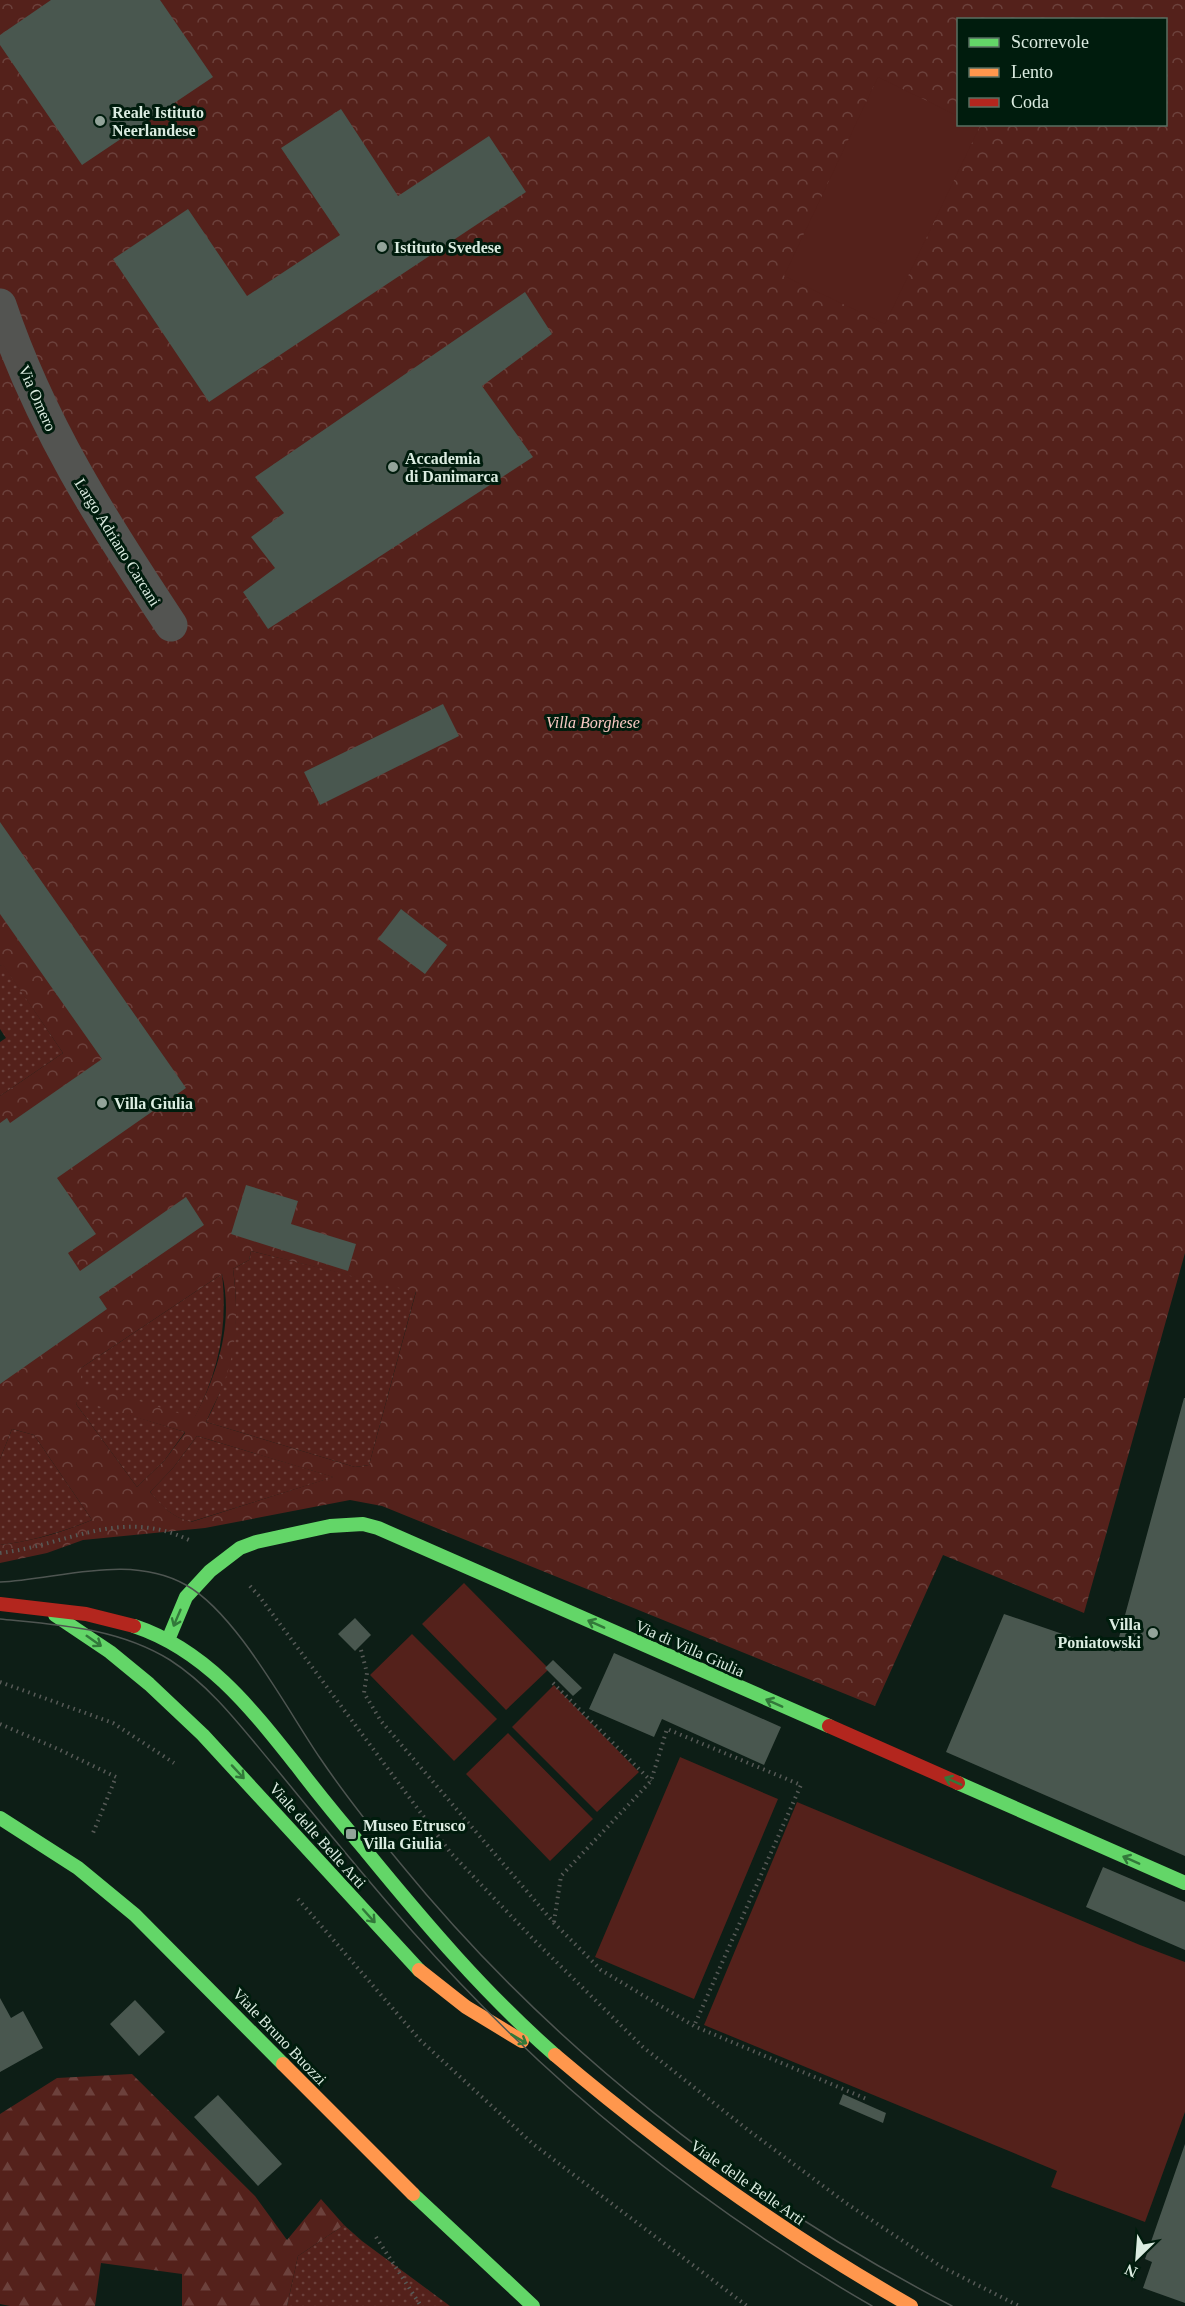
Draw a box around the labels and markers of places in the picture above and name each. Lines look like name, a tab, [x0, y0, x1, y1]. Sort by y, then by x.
place label: Reale Istituto Neerlandese	[112, 104, 204, 139]
marker: Reale Istituto Neerlandese	[93, 114, 107, 128]
place label: Istituto Svedese	[394, 239, 501, 256]
marker: Istituto Svedese	[375, 240, 389, 254]
place label: Accademia di Danimarca	[405, 450, 498, 485]
marker: Accademia di Danimarca	[386, 460, 400, 474]
place label: Villa Giulia	[114, 1095, 193, 1112]
marker: Villa Giulia	[95, 1096, 109, 1110]
place label: Villa Poniatowski	[1057, 1616, 1142, 1651]
marker: Villa Poniatowski	[1146, 1626, 1160, 1640]
place label: Museo Etrusco Villa Giulia	[363, 1817, 466, 1852]
marker: Museo Etrusco Villa Giulia	[344, 1827, 358, 1841]

